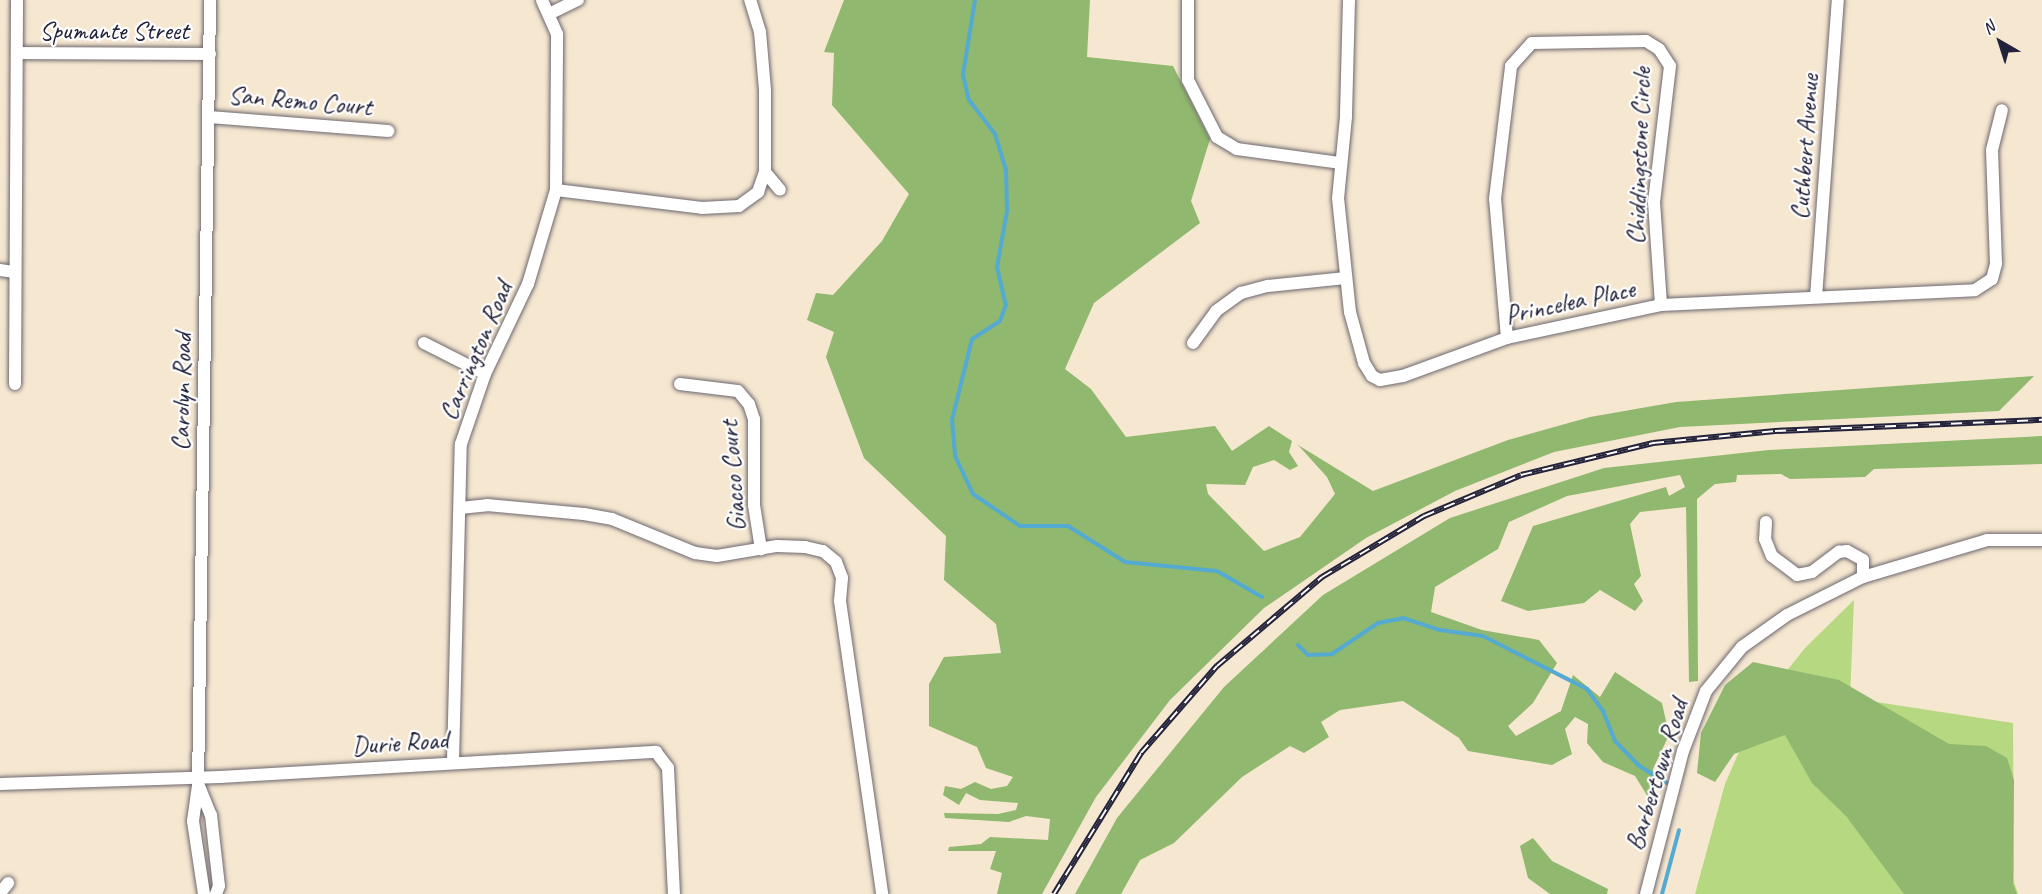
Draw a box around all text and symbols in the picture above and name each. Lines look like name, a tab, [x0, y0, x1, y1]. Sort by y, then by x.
north arrow	[1970, 12, 2030, 72]
street label: Spumante Street	[39, 15, 189, 47]
text: N	[1979, 17, 1999, 39]
street label: Chiddingstone Circle	[1620, 67, 1658, 245]
street label: Cuthbert Avenue	[1784, 73, 1826, 221]
street label: San Remo Court	[227, 79, 373, 123]
street label: Princelea Place	[1502, 273, 1638, 331]
street label: Carrington Road	[433, 277, 519, 425]
street label: Carolyn Road	[165, 333, 199, 451]
street label: Giacco Court	[714, 420, 752, 532]
street label: Barbertown Road	[1619, 696, 1695, 854]
street label: Durie Road	[350, 724, 450, 762]

